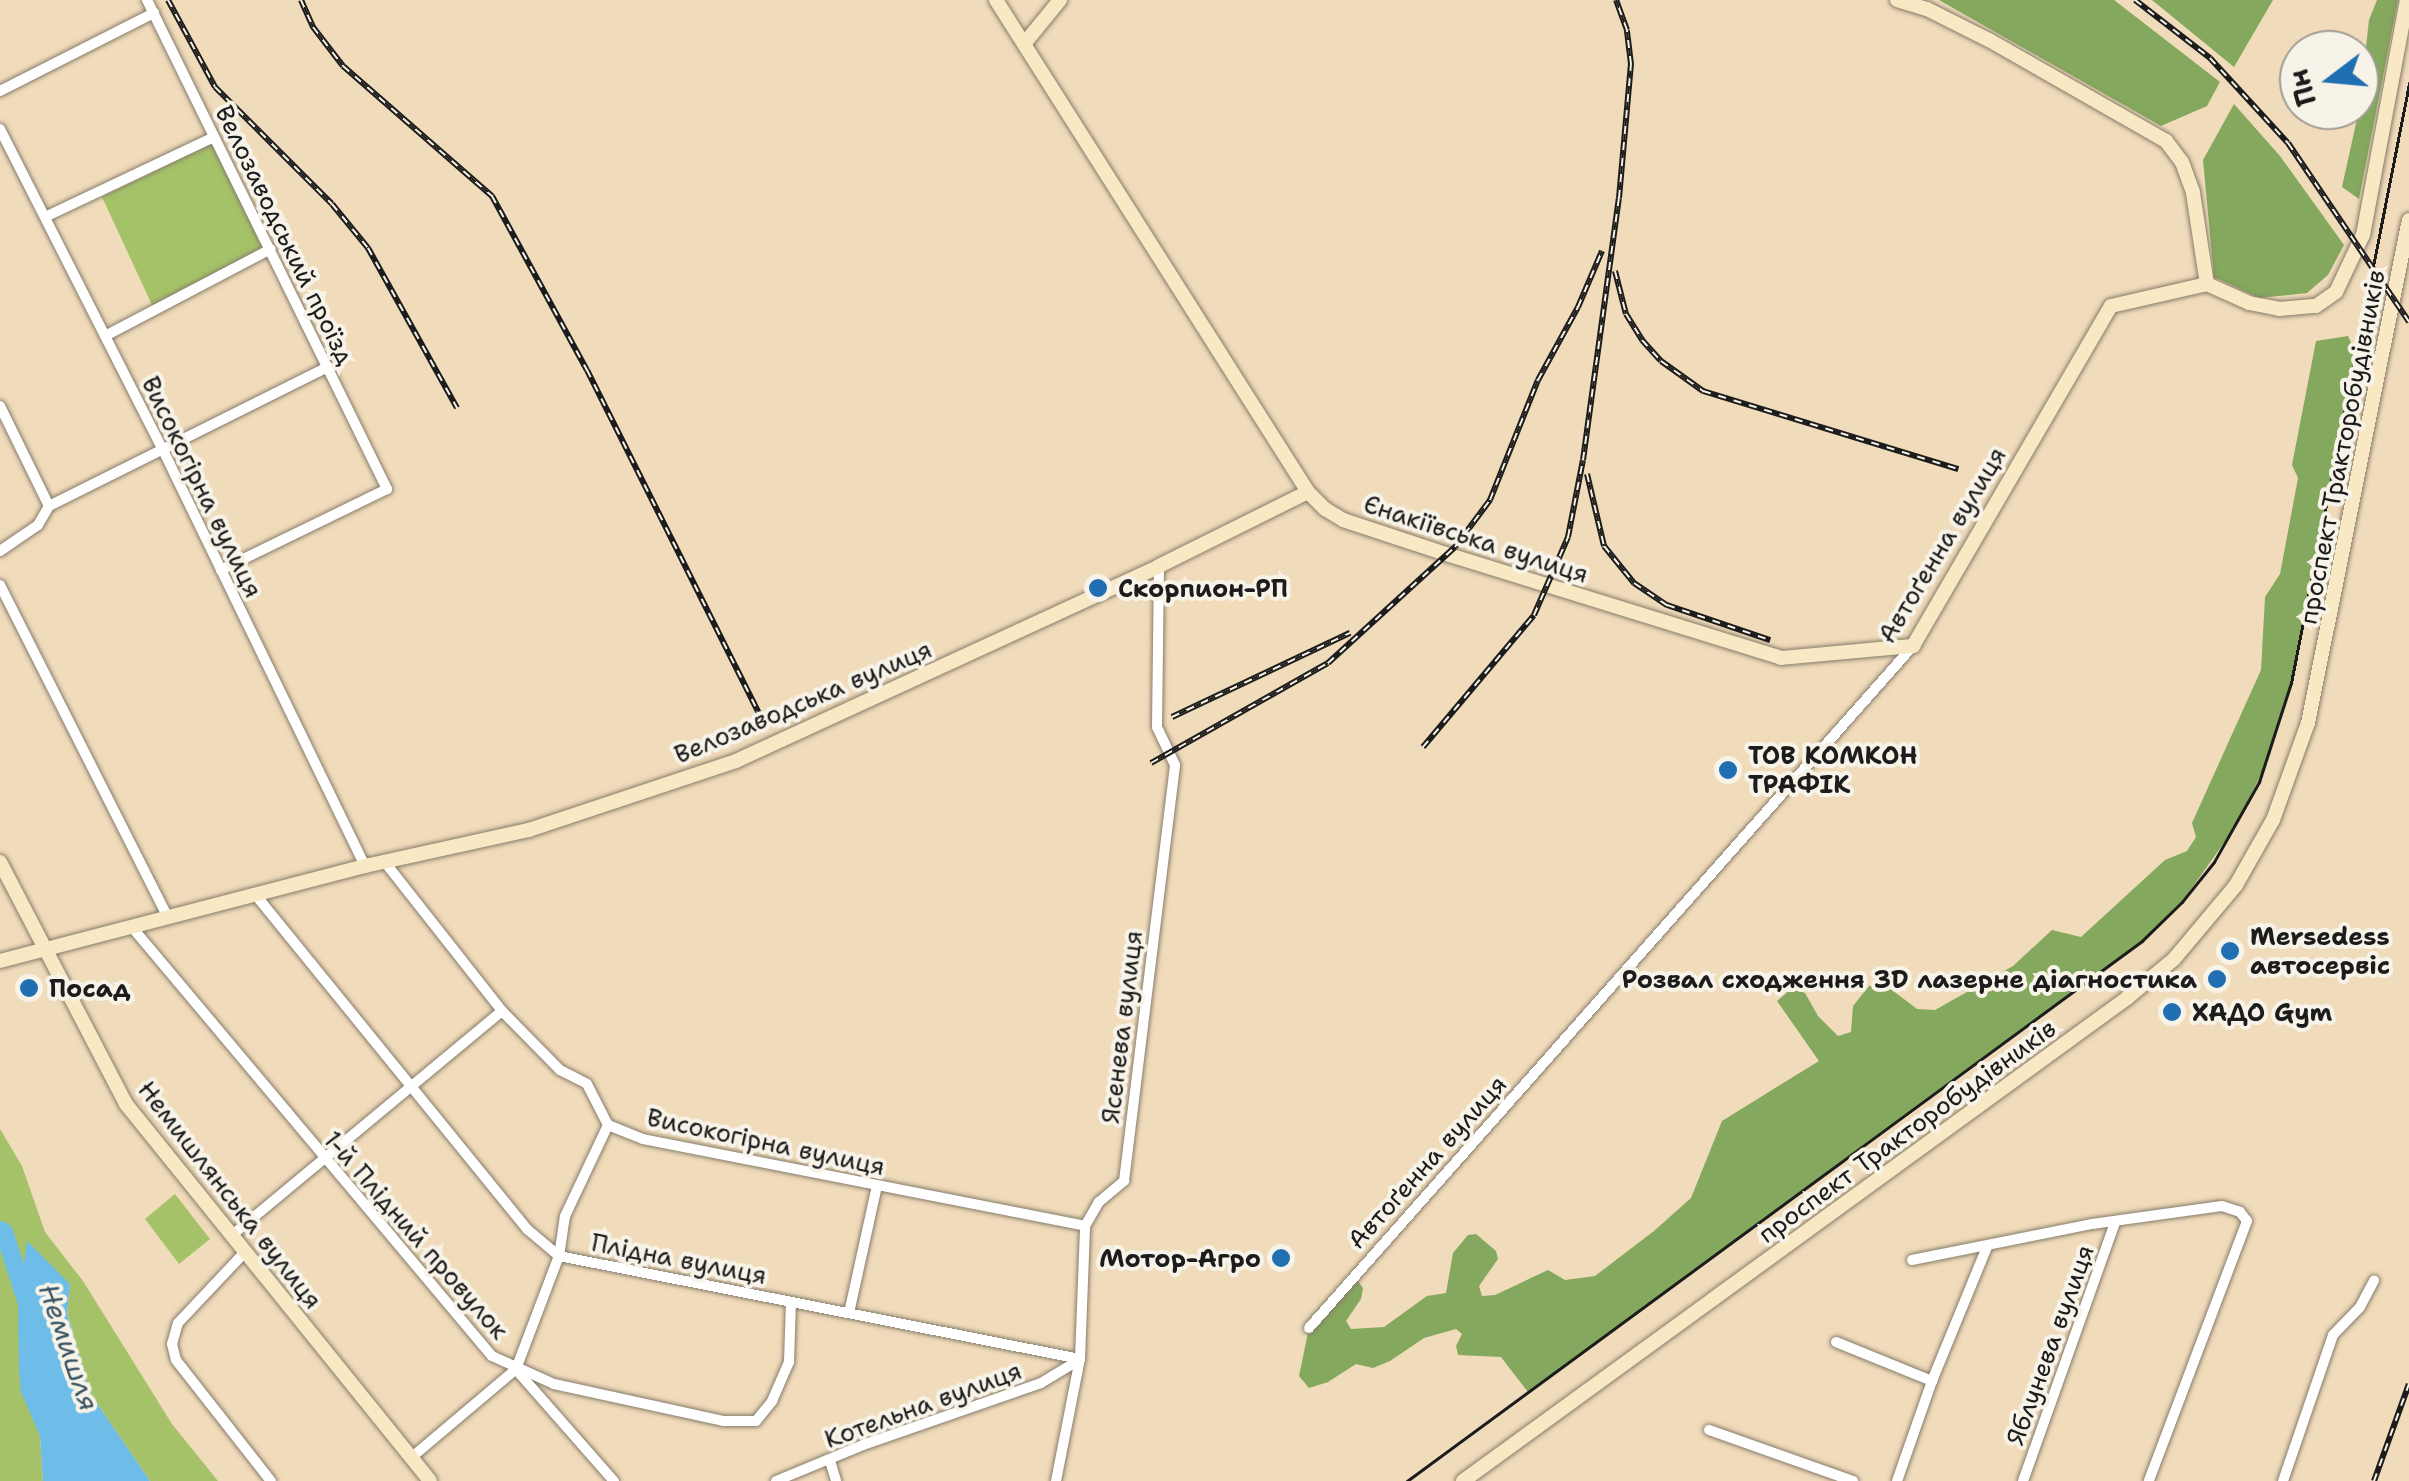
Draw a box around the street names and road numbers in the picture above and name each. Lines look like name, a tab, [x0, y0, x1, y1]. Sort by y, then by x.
street label: Велозаводський проїзд	[209, 100, 361, 370]
street label: проспект Тракторобудівників	[2293, 267, 2391, 627]
street label: Високогірна вулиця	[135, 371, 269, 603]
street label: Автоґенна вулиця	[1872, 442, 2012, 648]
street label: Єнакіївська вулиця	[1360, 489, 1592, 589]
street label: Велозаводська вулиця	[670, 634, 936, 770]
street label: Ясенева вулиця	[1095, 929, 1149, 1125]
street label: проспект Тракторобудівників	[1752, 1013, 2062, 1249]
street label: Автоґенна вулиця	[1341, 1069, 1513, 1255]
street label: Немишлянська вулиця	[132, 1075, 328, 1315]
street label: Високогірна вулиця	[644, 1102, 888, 1182]
street label: 1-й Плідний провулок	[317, 1125, 515, 1345]
street label: Плідна вулиця	[589, 1227, 769, 1291]
street label: Яблунева вулиця	[2000, 1241, 2100, 1449]
street label: Котельна вулиця	[820, 1355, 1026, 1455]

